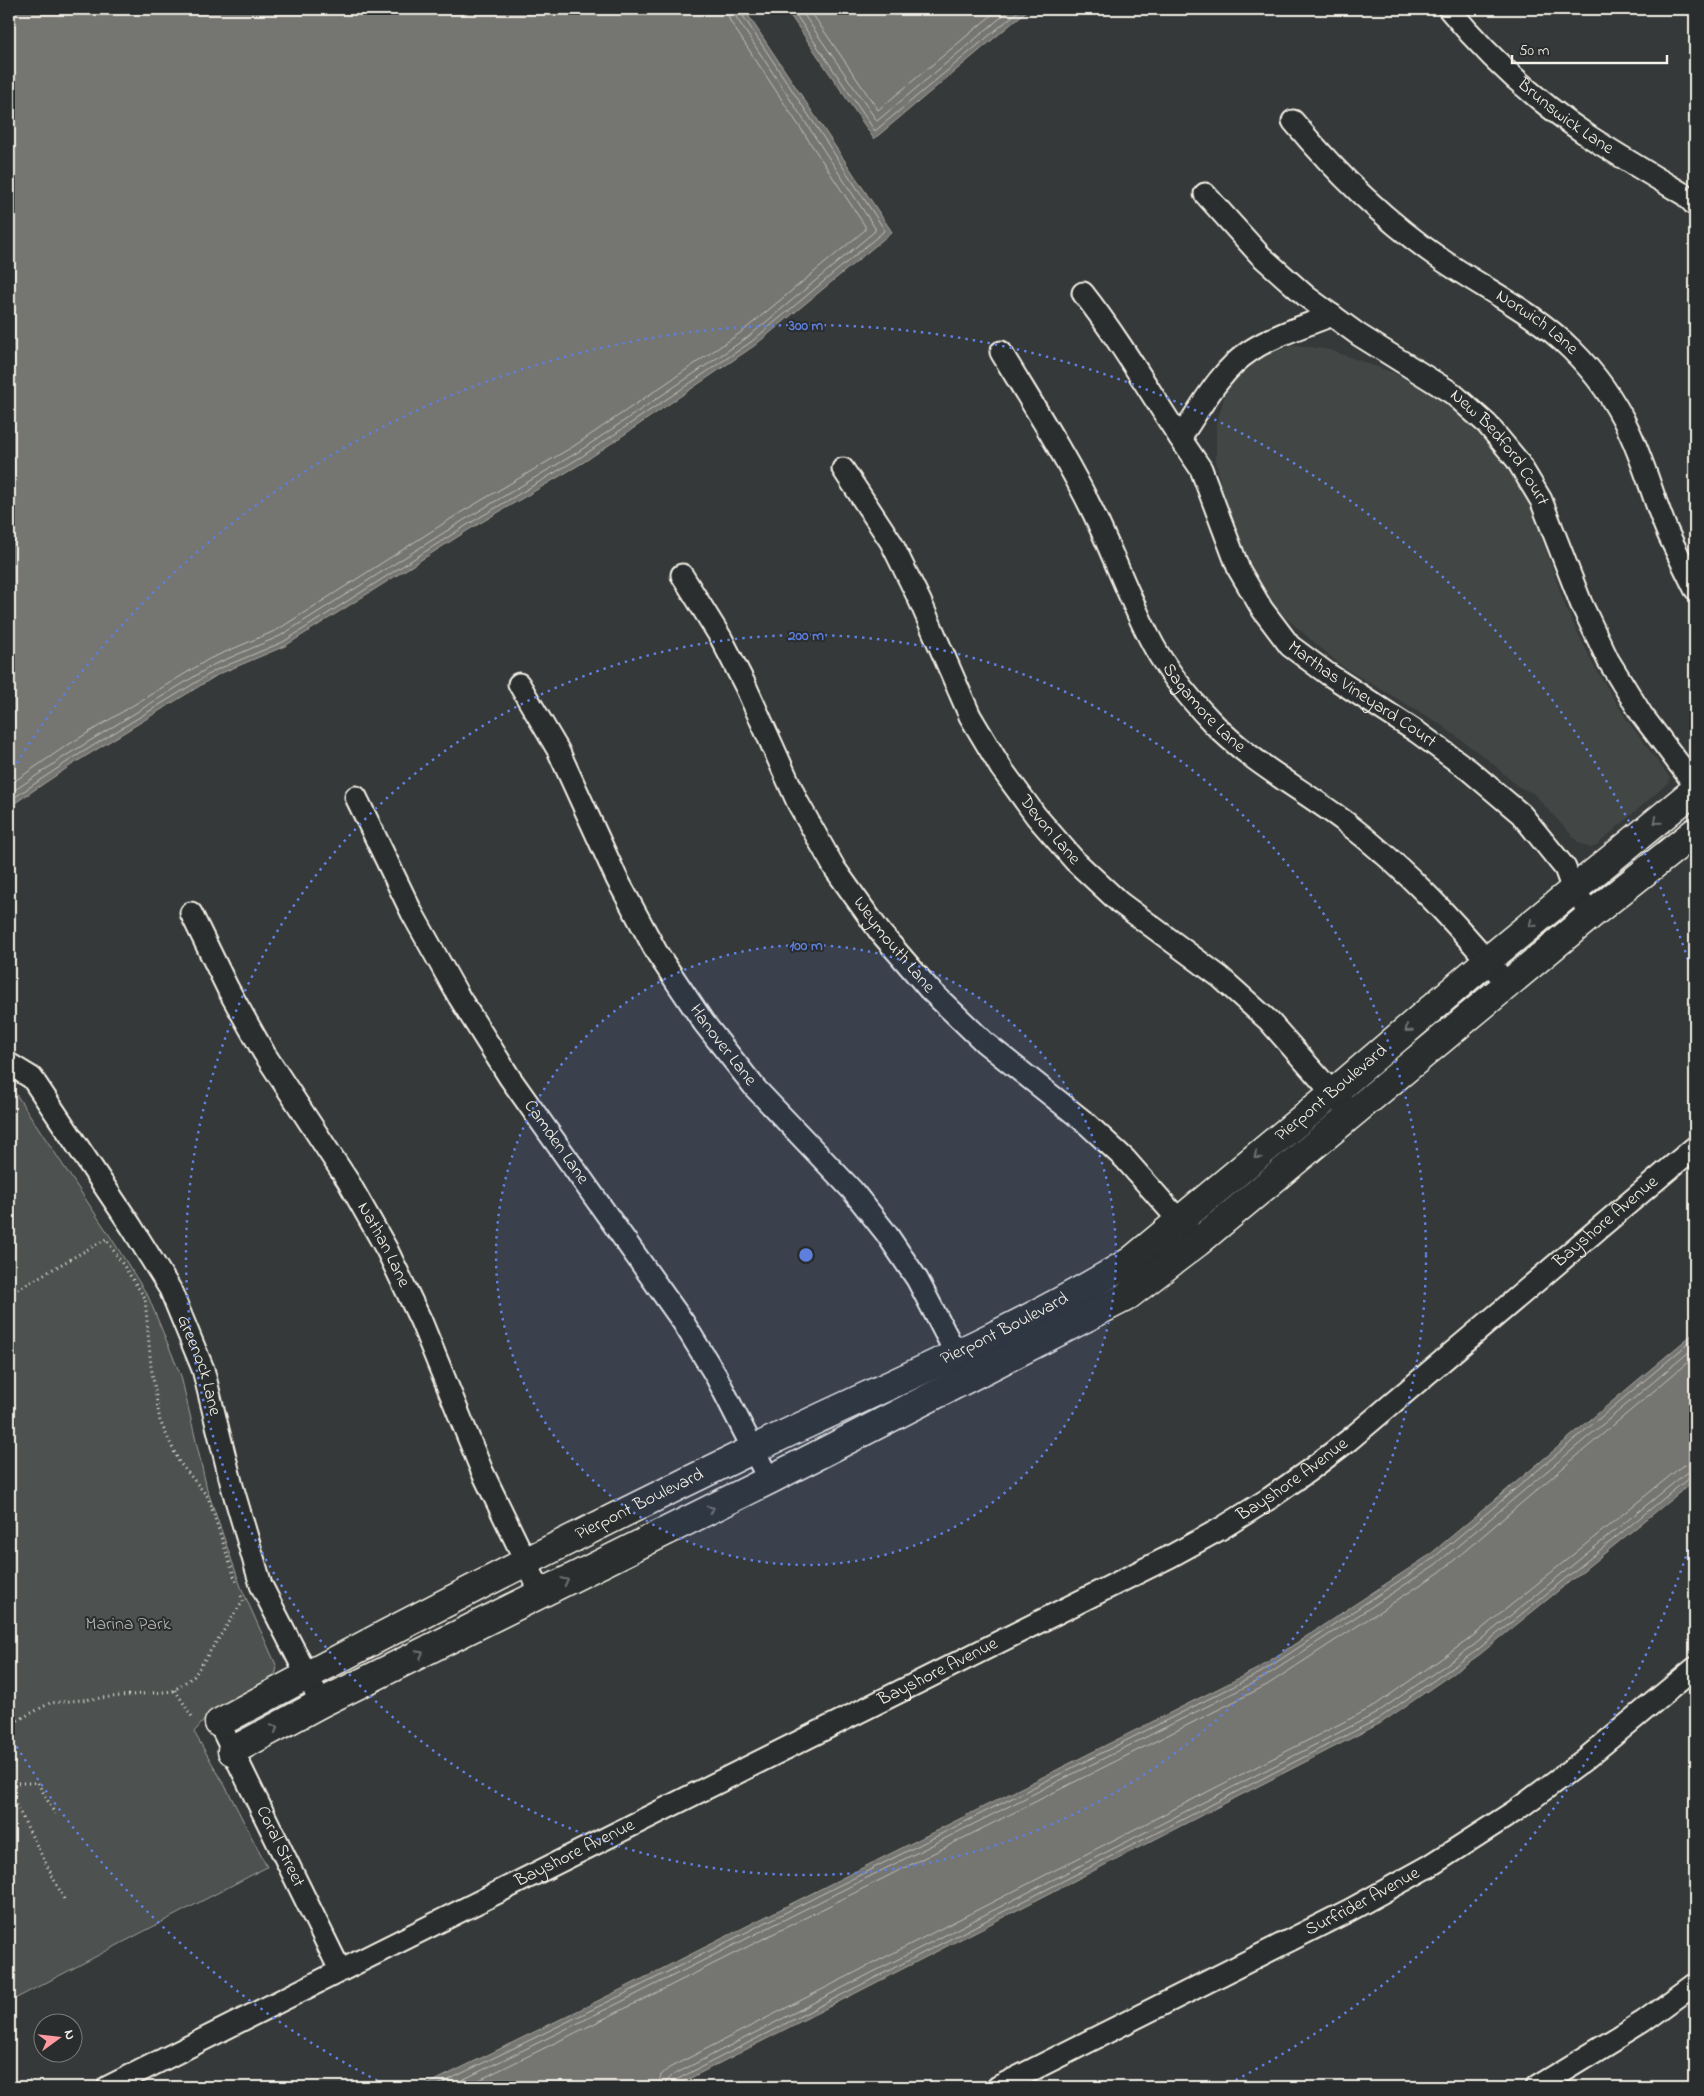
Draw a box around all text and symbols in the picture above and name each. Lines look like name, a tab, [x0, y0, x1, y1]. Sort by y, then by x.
scale bar	[1512, 32, 1666, 64]
text: 50 m	[1519, 40, 1550, 62]
street label: Brunswick Lane	[1510, 72, 1619, 162]
street label: Norwich Lane	[1491, 284, 1584, 362]
text: 300 m	[788, 315, 824, 337]
street label: New Bedford Court	[1444, 384, 1555, 509]
text: 200 m	[787, 625, 824, 647]
street label: Marthas Vineyard Court	[1282, 635, 1441, 755]
street label: Sagamore Lane	[1155, 658, 1251, 760]
street label: Devon Lane	[1012, 789, 1087, 872]
one-way arrow	[1654, 816, 1663, 825]
street label: Weymouth Lane	[846, 892, 941, 1000]
one-way arrow	[1528, 919, 1537, 928]
text: 100 m	[789, 935, 823, 957]
street label: Hanover Lane	[682, 999, 763, 1093]
one-way arrow	[1404, 1023, 1413, 1032]
street label: Pierpont Boulevard	[1270, 1038, 1394, 1149]
street label: Camden Lane	[517, 1095, 595, 1191]
one-way arrow	[1253, 1151, 1262, 1160]
street label: Bayshore Avenue	[1547, 1169, 1665, 1275]
street label: Nathan Lane	[350, 1198, 416, 1293]
centre of rings	[797, 1246, 815, 1264]
street label: Pierpont Boulevard	[937, 1286, 1073, 1372]
street label: Greenock Lane	[169, 1311, 227, 1420]
street label: Bayshore Avenue	[1231, 1431, 1355, 1529]
street label: Pierpont Boulevard	[571, 1462, 708, 1548]
one-way arrow	[705, 1505, 714, 1515]
one-way arrow	[560, 1577, 569, 1587]
park label: Marina Park	[85, 1612, 171, 1638]
street label: Bayshore Avenue	[873, 1631, 1003, 1714]
one-way arrow	[415, 1649, 424, 1660]
one-way arrow	[270, 1724, 279, 1734]
street label: Coral Street	[249, 1802, 311, 1892]
street label: Bayshore Avenue	[510, 1812, 640, 1895]
street label: Surfrider Avenue	[1301, 1860, 1425, 1943]
north arrow	[32, 2014, 82, 2064]
text: N	[58, 2028, 80, 2042]

